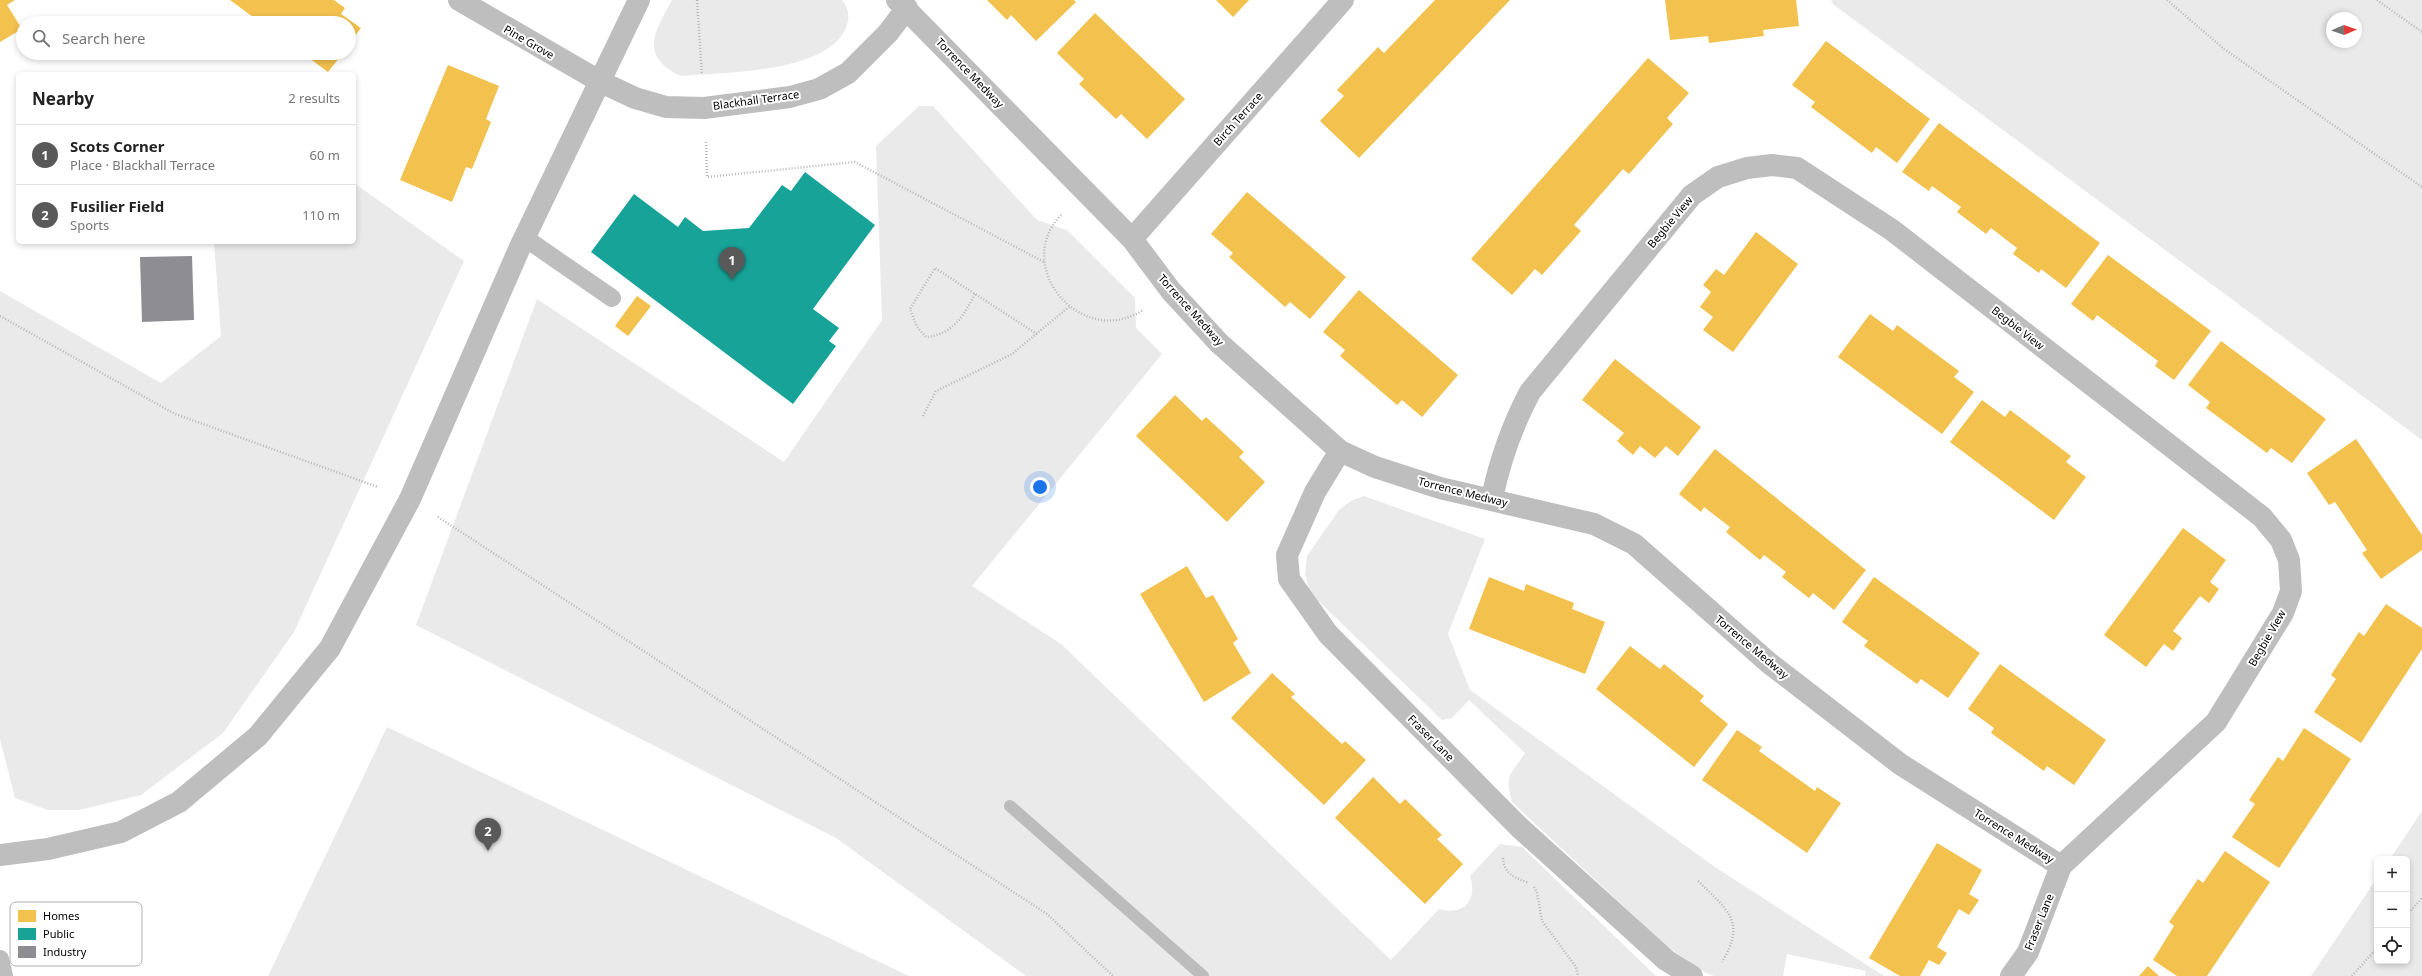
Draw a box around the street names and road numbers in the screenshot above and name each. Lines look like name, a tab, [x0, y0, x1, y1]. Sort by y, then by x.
street label: Pine Grove	[501, 21, 557, 62]
street label: Torrence Medway	[933, 34, 1008, 111]
street label: Blackhall Terrace	[712, 86, 800, 113]
street label: Birch Terrace	[1210, 89, 1266, 149]
street label: Begbie View	[1644, 193, 1696, 251]
street label: Torrence Medway	[1155, 271, 1228, 349]
street label: Begbie View	[1989, 302, 2048, 353]
street label: Torrence Medway	[1417, 473, 1510, 510]
street label: Begbie View	[2244, 606, 2289, 669]
street label: Torrence Medway	[1712, 611, 1793, 682]
street label: Fraser Lane	[1405, 711, 1458, 764]
street label: Torrence Medway	[1971, 805, 2057, 866]
street label: Fraser Lane	[2020, 891, 2057, 952]

